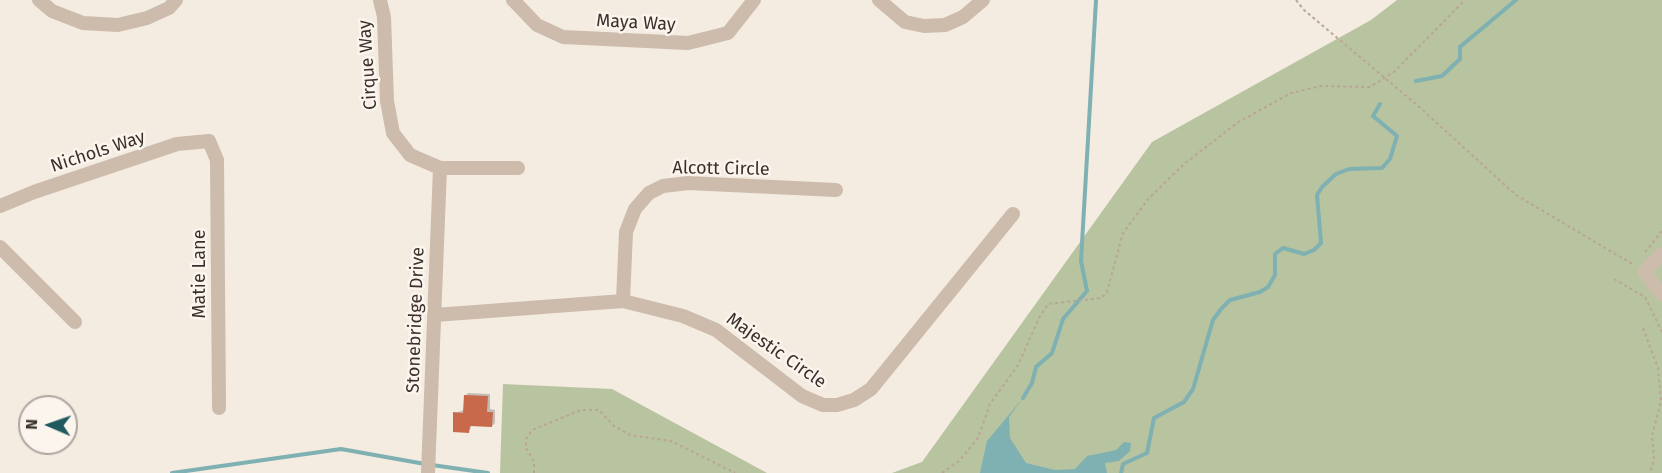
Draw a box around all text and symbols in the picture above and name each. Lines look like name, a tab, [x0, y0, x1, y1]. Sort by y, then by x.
street label: Maya Way	[596, 10, 676, 36]
street label: Cirque Way	[354, 19, 382, 111]
street label: Nichols Way	[48, 127, 148, 177]
street label: Alcott Circle	[672, 157, 770, 181]
street label: Matie Lane	[189, 230, 211, 318]
street label: Stonebridge Drive	[403, 247, 429, 393]
street label: Majestic Circle	[722, 309, 830, 393]
north arrow	[18, 395, 78, 455]
text: N	[22, 419, 41, 430]

